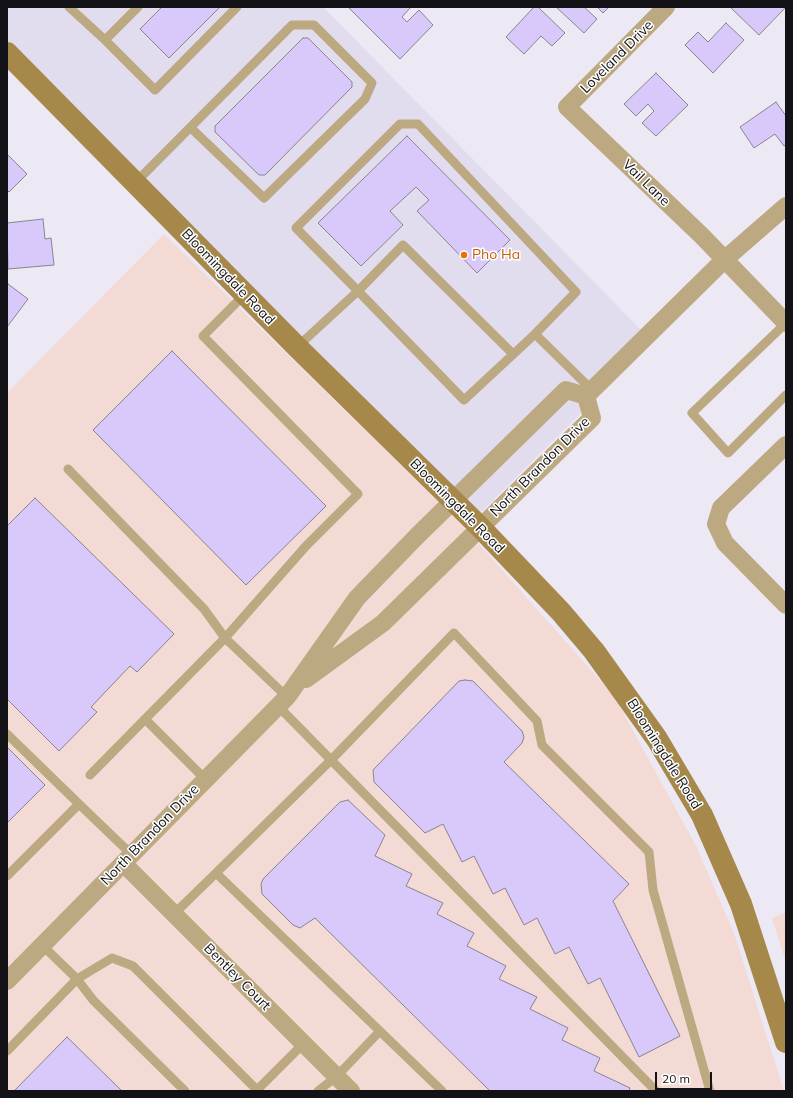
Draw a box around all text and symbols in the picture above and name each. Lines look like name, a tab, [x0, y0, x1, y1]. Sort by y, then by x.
street label: Loveland Drive	[577, 17, 657, 97]
street label: Vail Lane	[619, 156, 673, 210]
street label: Bloomingdale Road	[178, 226, 278, 328]
place label: Pho Ha	[472, 247, 520, 263]
marker: Pho Ha	[459, 250, 469, 260]
street label: North Brandon Drive	[487, 414, 593, 520]
street label: Bloomingdale Road	[406, 455, 508, 557]
street label: Bloomingdale Road	[623, 696, 705, 812]
street label: North Brandon Drive	[97, 781, 203, 889]
street label: Bentley Court	[200, 940, 274, 1014]
scale bar	[657, 1064, 714, 1090]
text: 20 m	[662, 1071, 690, 1086]

